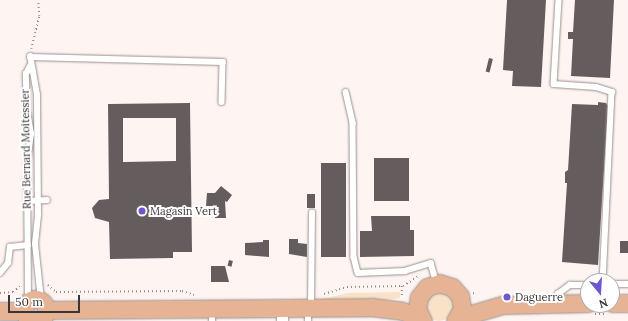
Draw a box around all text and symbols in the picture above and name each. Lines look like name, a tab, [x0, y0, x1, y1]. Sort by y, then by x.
street label: Rue Bernard Moitessier	[18, 89, 34, 209]
place label: Magasin Vert	[150, 204, 217, 218]
marker: Magasin Vert	[137, 206, 147, 216]
north arrow	[580, 273, 620, 313]
scale bar	[10, 287, 82, 313]
place label: Daguerre	[515, 290, 563, 304]
marker: Daguerre	[502, 292, 512, 302]
text: 50 m	[15, 294, 43, 309]
text: N	[597, 295, 610, 311]

